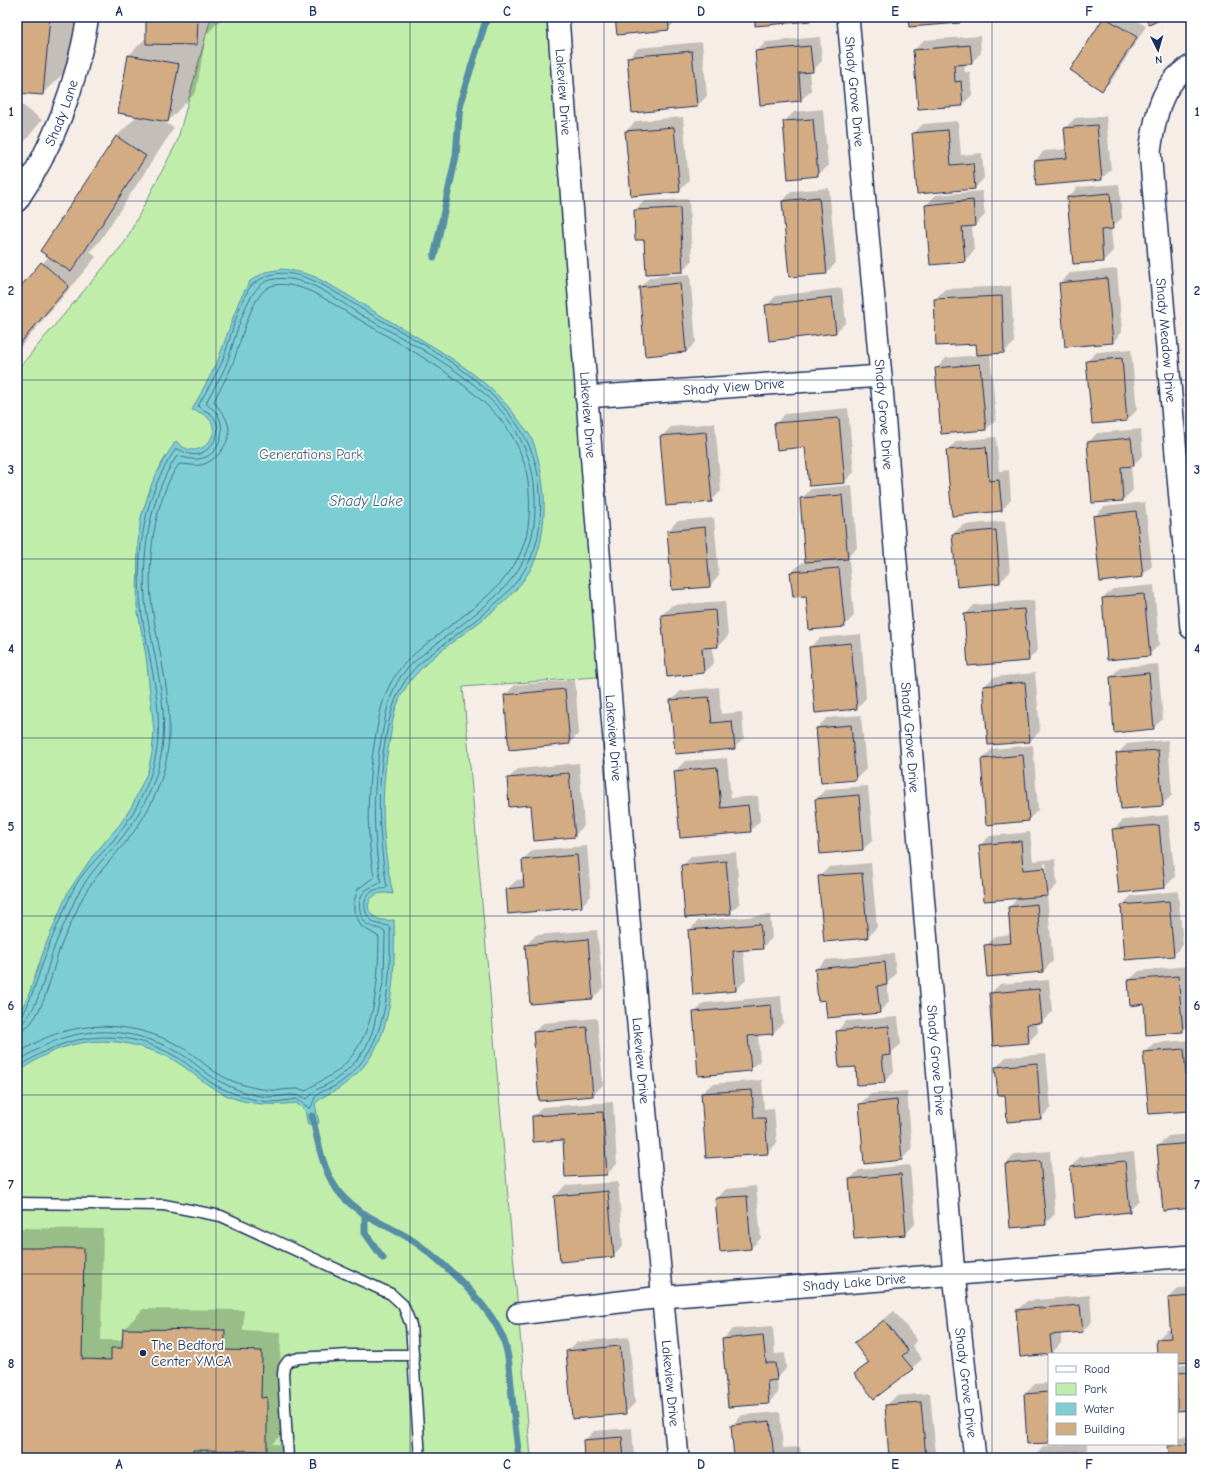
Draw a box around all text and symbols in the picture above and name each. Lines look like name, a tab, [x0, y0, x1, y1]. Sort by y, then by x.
text: A	[115, 4, 123, 19]
text: B	[309, 4, 317, 19]
text: C	[503, 4, 511, 19]
text: D	[697, 4, 705, 19]
text: E	[891, 4, 899, 19]
text: F	[1085, 4, 1093, 19]
north arrow	[1138, 30, 1178, 70]
street label: Shady Grove Drive	[841, 36, 868, 148]
street label: Lakeview Drive	[552, 48, 575, 136]
text: N	[1155, 53, 1163, 66]
street label: Shady Lane	[41, 78, 81, 149]
text: 1	[8, 104, 14, 119]
text: 1	[1194, 104, 1200, 119]
street label: Shady Meadow Drive	[1152, 277, 1180, 403]
text: 2	[8, 283, 14, 298]
text: 2	[1194, 283, 1200, 298]
street label: Shady Grove Drive	[871, 358, 897, 470]
street label: Lakeview Drive	[576, 371, 600, 459]
street label: Shady View Drive	[682, 374, 785, 399]
park label: Generations Park	[259, 446, 363, 463]
text: 3	[8, 462, 14, 477]
text: 3	[1194, 462, 1200, 477]
water label: Shady Lake	[329, 492, 403, 510]
text: 4	[8, 641, 14, 656]
text: 4	[1194, 641, 1200, 656]
street label: Shady Grove Drive	[897, 681, 923, 793]
street label: Lakeview Drive	[602, 694, 626, 782]
text: 5	[8, 819, 15, 834]
text: 5	[1194, 819, 1201, 834]
text: 6	[8, 998, 15, 1013]
text: 6	[1194, 998, 1201, 1013]
street label: Shady Grove Drive	[924, 1004, 950, 1116]
street label: Lakeview Drive	[629, 1017, 653, 1105]
text: 7	[8, 1177, 14, 1192]
text: 7	[1194, 1177, 1200, 1192]
street label: Shady Lake Drive	[802, 1270, 907, 1295]
street label: Shady Grove Drive	[952, 1327, 981, 1439]
place label: The Bedford Center YMCA	[151, 1337, 232, 1370]
street label: Lakeview Drive	[658, 1339, 683, 1427]
marker: The Bedford Center YMCA	[138, 1348, 148, 1358]
legend	[1048, 1353, 1178, 1445]
text: 8	[8, 1356, 14, 1371]
text: 8	[1194, 1356, 1200, 1371]
text: Road	[1084, 1362, 1110, 1376]
text: Park	[1084, 1382, 1107, 1396]
text: Water	[1084, 1402, 1114, 1416]
text: Building	[1084, 1422, 1125, 1436]
text: A	[115, 1457, 123, 1472]
text: B	[309, 1457, 317, 1472]
text: C	[503, 1457, 511, 1472]
text: D	[697, 1457, 705, 1472]
text: E	[891, 1457, 899, 1472]
text: F	[1085, 1457, 1093, 1472]

